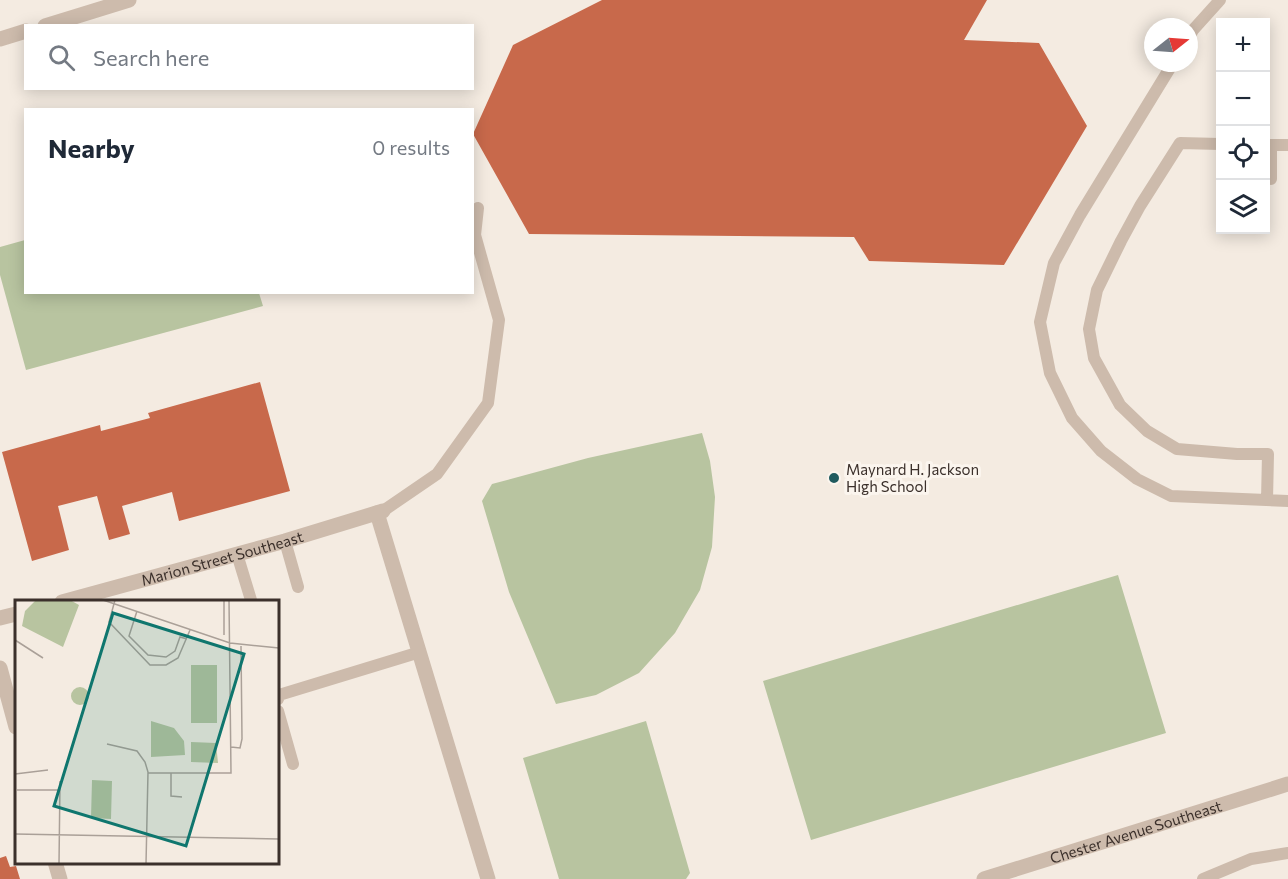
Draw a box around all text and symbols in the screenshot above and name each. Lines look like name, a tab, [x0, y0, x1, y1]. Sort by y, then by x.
north arrow	[1144, 18, 1198, 72]
map controls	[1216, 18, 1270, 234]
button: +	[1216, 18, 1270, 72]
search box	[24, 24, 474, 90]
icon: search	[45, 41, 78, 74]
text: Search here	[93, 44, 209, 71]
button: −	[1216, 72, 1270, 126]
button: locate	[1216, 126, 1270, 180]
text: Nearby	[48, 132, 135, 163]
text: 0 results	[372, 135, 450, 159]
button: layers	[1216, 180, 1270, 234]
place label: Maynard H. Jackson High School	[846, 460, 979, 495]
marker: Maynard H. Jackson High School	[827, 471, 841, 485]
street label: Marion Street Southeast	[139, 527, 305, 589]
inset map	[15, 600, 279, 864]
street label: Chester Avenue Southeast	[1048, 796, 1224, 867]

